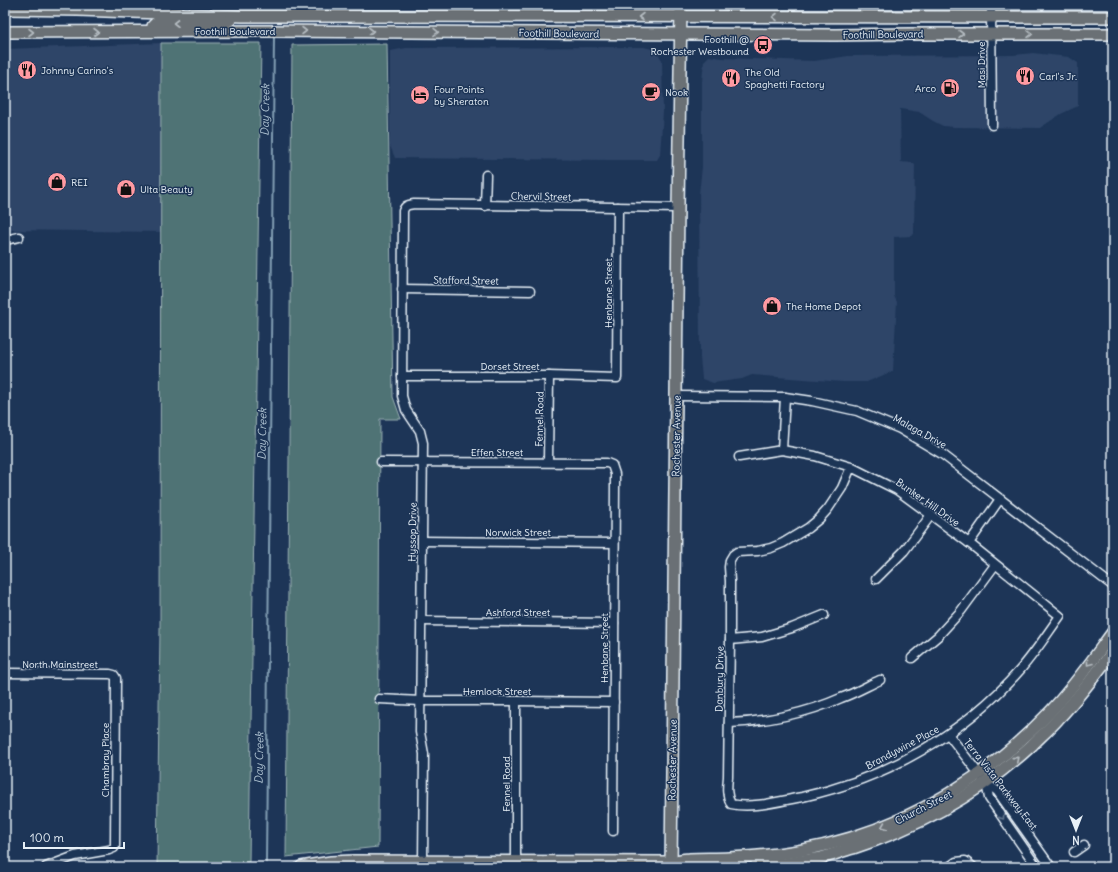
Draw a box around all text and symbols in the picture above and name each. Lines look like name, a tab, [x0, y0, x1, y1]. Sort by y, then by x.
one-way arrow	[638, 13, 644, 21]
one-way arrow	[772, 13, 778, 21]
one-way arrow	[173, 19, 179, 27]
street label: Foothill Boulevard	[195, 25, 275, 38]
street label: Foothill Boulevard	[519, 26, 600, 41]
one-way arrow	[301, 27, 307, 35]
one-way arrow	[368, 27, 374, 35]
street label: Foothill Boulevard	[843, 27, 924, 42]
one-way arrow	[28, 28, 34, 36]
one-way arrow	[93, 28, 99, 36]
one-way arrow	[433, 28, 439, 36]
one-way arrow	[958, 30, 964, 38]
one-way arrow	[1027, 30, 1033, 38]
place label: Foothill @ Rochester Westbound	[651, 33, 749, 58]
bus stop icon: Foothill @ Rochester Westbound	[752, 34, 774, 56]
street label: Masi Drive	[975, 42, 988, 88]
restaurant icon: Johnny Carino's	[16, 59, 38, 81]
place label: Johnny Carino's	[41, 64, 114, 77]
restaurant icon: Carl's Jr.	[1014, 65, 1036, 87]
place label: The Old Spaghetti Factory	[745, 66, 825, 91]
restaurant icon: The Old Spaghetti Factory	[720, 67, 742, 89]
place label: Carl's Jr.	[1039, 70, 1077, 83]
fuel station icon: Arco	[939, 77, 961, 99]
cafe icon: Nook	[640, 81, 662, 103]
place label: Arco	[915, 82, 936, 95]
water label: Day Creek	[258, 83, 272, 136]
place label: Four Points by Sheraton	[434, 83, 489, 108]
hotel icon: Four Points by Sheraton	[409, 84, 431, 106]
place label: Nook	[665, 86, 688, 99]
shop icon: REI	[46, 171, 68, 193]
place label: REI	[71, 176, 88, 189]
shop icon: Ulta Beauty	[115, 178, 137, 200]
place label: Ulta Beauty	[140, 183, 193, 196]
street label: Chervil Street	[511, 189, 572, 204]
street label: Henbane Street	[602, 257, 615, 328]
street label: Stafford Street	[433, 273, 499, 288]
shop icon: The Home Depot	[761, 295, 783, 317]
place label: The Home Depot	[786, 300, 862, 313]
street label: Dorset Street	[480, 360, 540, 373]
street label: Fennel Road	[533, 391, 546, 447]
street label: Rochester Avenue	[669, 395, 684, 477]
water label: Day Creek	[255, 407, 269, 460]
street label: Malaga Drive	[891, 411, 949, 451]
street label: Effen Street	[471, 446, 524, 459]
street label: Bunker Hill Drive	[893, 476, 962, 529]
street label: Hyssop Drive	[405, 502, 420, 562]
street label: Norwick Street	[485, 526, 552, 539]
street label: Ashford Street	[486, 606, 551, 619]
street label: Henbane Street	[598, 612, 611, 683]
street label: Danbury Drive	[712, 646, 727, 712]
street label: North Mainstreet	[22, 658, 98, 671]
one-way arrow	[1087, 659, 1094, 666]
street label: Hemlock Street	[463, 685, 532, 698]
street label: Rochester Avenue	[665, 719, 680, 801]
street label: Chambray Place	[99, 723, 112, 797]
street label: Brandywine Place	[863, 723, 941, 772]
water label: Day Creek	[252, 731, 266, 784]
street label: Terra Vista Parkway East	[961, 736, 1041, 833]
street label: Fennel Road	[500, 756, 513, 812]
one-way arrow	[1012, 756, 1019, 763]
street label: Church Street	[893, 787, 954, 827]
north arrow	[1056, 810, 1096, 850]
one-way arrow	[997, 813, 1005, 820]
one-way arrow	[880, 821, 888, 829]
scale bar	[24, 824, 124, 850]
text: 100 m	[30, 830, 64, 845]
text: N	[1072, 833, 1080, 847]

